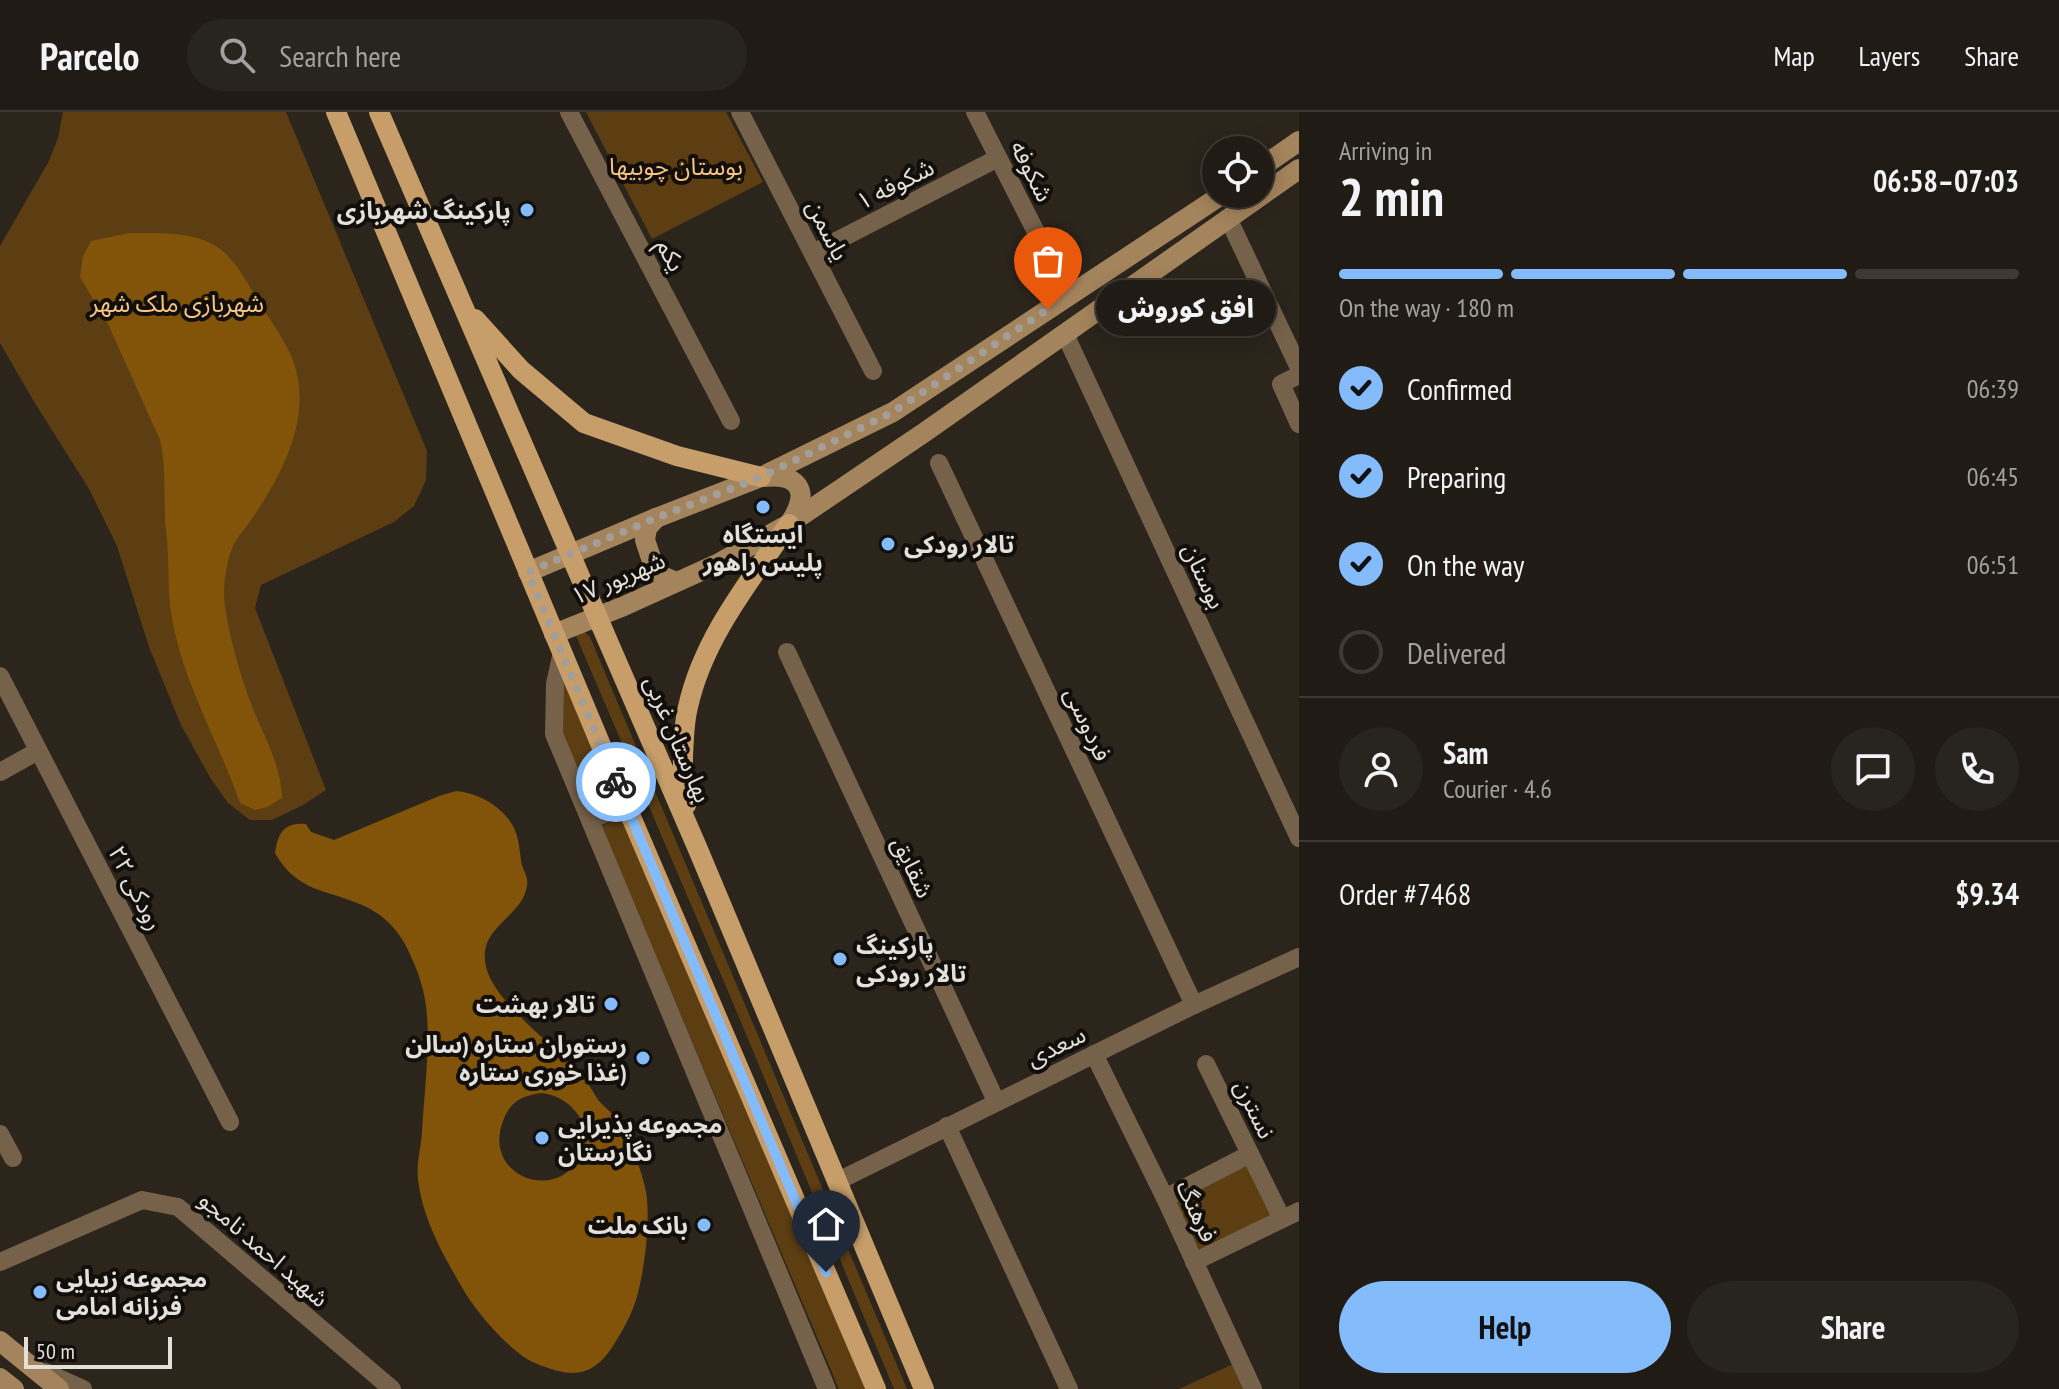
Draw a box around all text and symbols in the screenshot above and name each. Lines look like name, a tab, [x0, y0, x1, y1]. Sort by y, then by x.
search box	[187, 19, 747, 91]
text: Parcelo	[40, 31, 139, 80]
icon: search	[215, 33, 259, 77]
text: Search here	[279, 36, 401, 75]
text: Map	[1773, 37, 1815, 74]
text: Layers	[1859, 37, 1920, 74]
text: Share	[1964, 37, 2019, 74]
text: Arriving in	[1339, 134, 1432, 167]
street label: شکوفه	[1003, 135, 1061, 207]
map controls	[1202, 136, 1274, 208]
button: locate	[1202, 136, 1274, 208]
park label: بوستان چوبیها	[609, 151, 743, 182]
street label: شکوفه ۱	[851, 151, 939, 217]
text: 06:58–07:03	[1873, 161, 2019, 200]
text: 2 min	[1339, 163, 1444, 230]
street label: یاسمن	[800, 194, 856, 266]
place label: پارکینگ شهربازی	[337, 195, 511, 226]
marker: پارکینگ شهربازی	[518, 201, 536, 219]
pin	[1014, 227, 1082, 309]
street label: یکم	[648, 233, 692, 278]
icon: bag	[1026, 239, 1070, 283]
callout: افق کوروش	[1096, 281, 1276, 337]
park label: شهربازی ملک شهر	[89, 288, 264, 319]
text: افق کوروش	[1118, 291, 1254, 324]
text: On the way · 180 m	[1339, 291, 1514, 324]
icon: check	[1339, 366, 1383, 410]
text: Confirmed	[1407, 369, 1512, 408]
text: 06:39	[1967, 372, 2019, 405]
icon: check	[1339, 454, 1383, 498]
text: Preparing	[1407, 457, 1506, 496]
text: 06:45	[1967, 460, 2019, 493]
marker: ایستگاه پلیس راهور	[754, 498, 772, 516]
place label: ایستگاه پلیس راهور	[702, 519, 823, 578]
place label: تالار رودکی	[904, 529, 1015, 560]
marker: تالار رودکی	[879, 535, 897, 553]
street label: بوستان	[1175, 538, 1233, 614]
icon: check	[1339, 542, 1383, 586]
street label: ۱۷ شهریور	[566, 544, 670, 612]
text: On the way	[1407, 545, 1524, 584]
text: 06:51	[1967, 548, 2019, 581]
text: Delivered	[1407, 633, 1506, 672]
street label: بهارستان غربی	[637, 671, 719, 807]
street label: فردوسی	[1057, 682, 1119, 766]
button: person	[1339, 727, 1423, 811]
button: chat	[1831, 727, 1915, 811]
button: phone	[1935, 727, 2019, 811]
text: Sam	[1443, 733, 1488, 772]
courier	[576, 742, 656, 822]
icon: bike	[594, 760, 638, 804]
text: Courier · 4.6	[1443, 772, 1552, 805]
street label: شقایق	[885, 831, 941, 903]
street label: رودکی ۲۲	[102, 840, 170, 936]
text: Order #7468	[1339, 874, 1471, 913]
text: $9.34	[1955, 874, 2019, 913]
place label: پارکینگ تالار رودکی	[856, 930, 967, 989]
marker: پارکینگ تالار رودکی	[831, 950, 849, 968]
place label: تالار بهشت	[476, 989, 595, 1020]
marker: تالار بهشت	[602, 995, 620, 1013]
street label: سعدی	[1021, 1018, 1091, 1074]
place label: رستوران ستاره (سالن غذا خوری ستاره)	[405, 1029, 627, 1088]
marker: رستوران ستاره (سالن غذا خوری ستاره)	[634, 1049, 652, 1067]
street label: نسترن	[1228, 1074, 1282, 1144]
place label: مجموعه پذیرایی نگارستان	[558, 1109, 722, 1168]
marker: مجموعه پذیرایی نگارستان	[533, 1129, 551, 1147]
street label: فرهنگ	[1169, 1175, 1225, 1247]
street label: شهید احمد نامجو	[193, 1184, 335, 1314]
pin	[792, 1190, 860, 1272]
icon: home	[804, 1202, 848, 1246]
place label: بانک ملت	[588, 1210, 688, 1241]
marker: بانک ملت	[695, 1216, 713, 1234]
place label: مجموعه زیبایی فرزانه امامی	[56, 1263, 207, 1322]
button: Help	[1339, 1281, 1671, 1373]
button: Share	[1687, 1281, 2019, 1373]
marker: مجموعه زیبایی فرزانه امامی	[31, 1283, 49, 1301]
scale bar	[24, 1333, 172, 1369]
text: 50 m	[36, 1337, 75, 1365]

